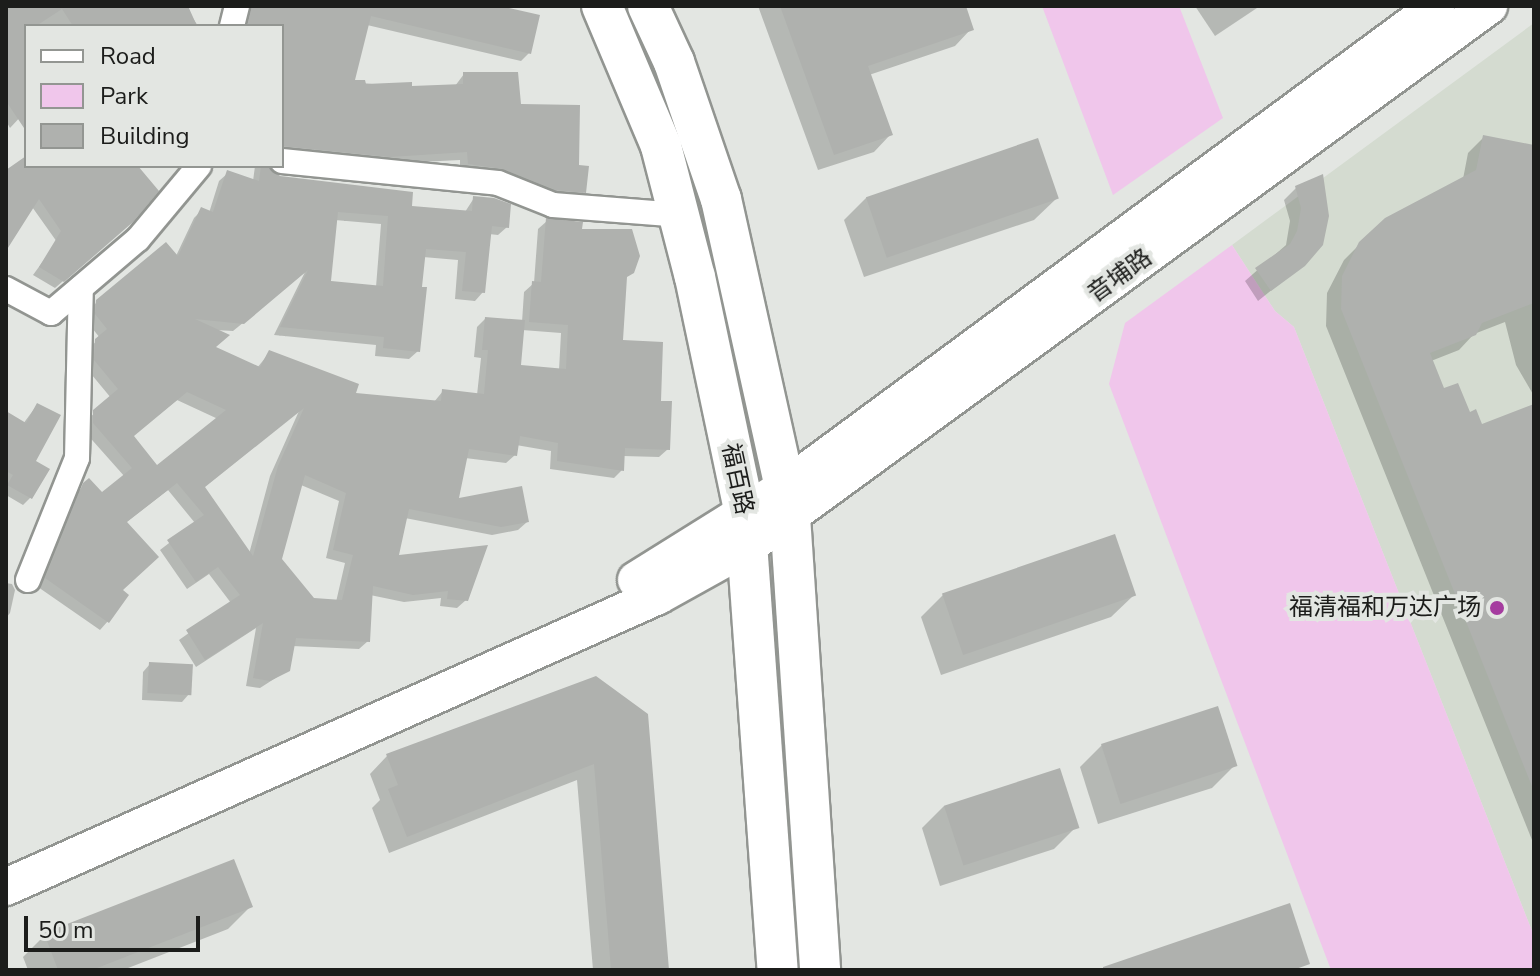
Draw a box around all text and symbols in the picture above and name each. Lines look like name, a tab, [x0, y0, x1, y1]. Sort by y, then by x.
legend	[24, 24, 284, 168]
text: Road	[100, 40, 156, 72]
text: Park	[100, 80, 148, 112]
text: Building	[100, 120, 190, 152]
street label: 音埔路	[1082, 243, 1158, 309]
street label: 福百路	[715, 441, 759, 517]
place label: 福清福和万达广场	[1289, 594, 1481, 622]
marker: 福清福和万达广场	[1488, 599, 1506, 617]
scale bar	[28, 900, 204, 950]
text: 50 m	[38, 914, 94, 946]

